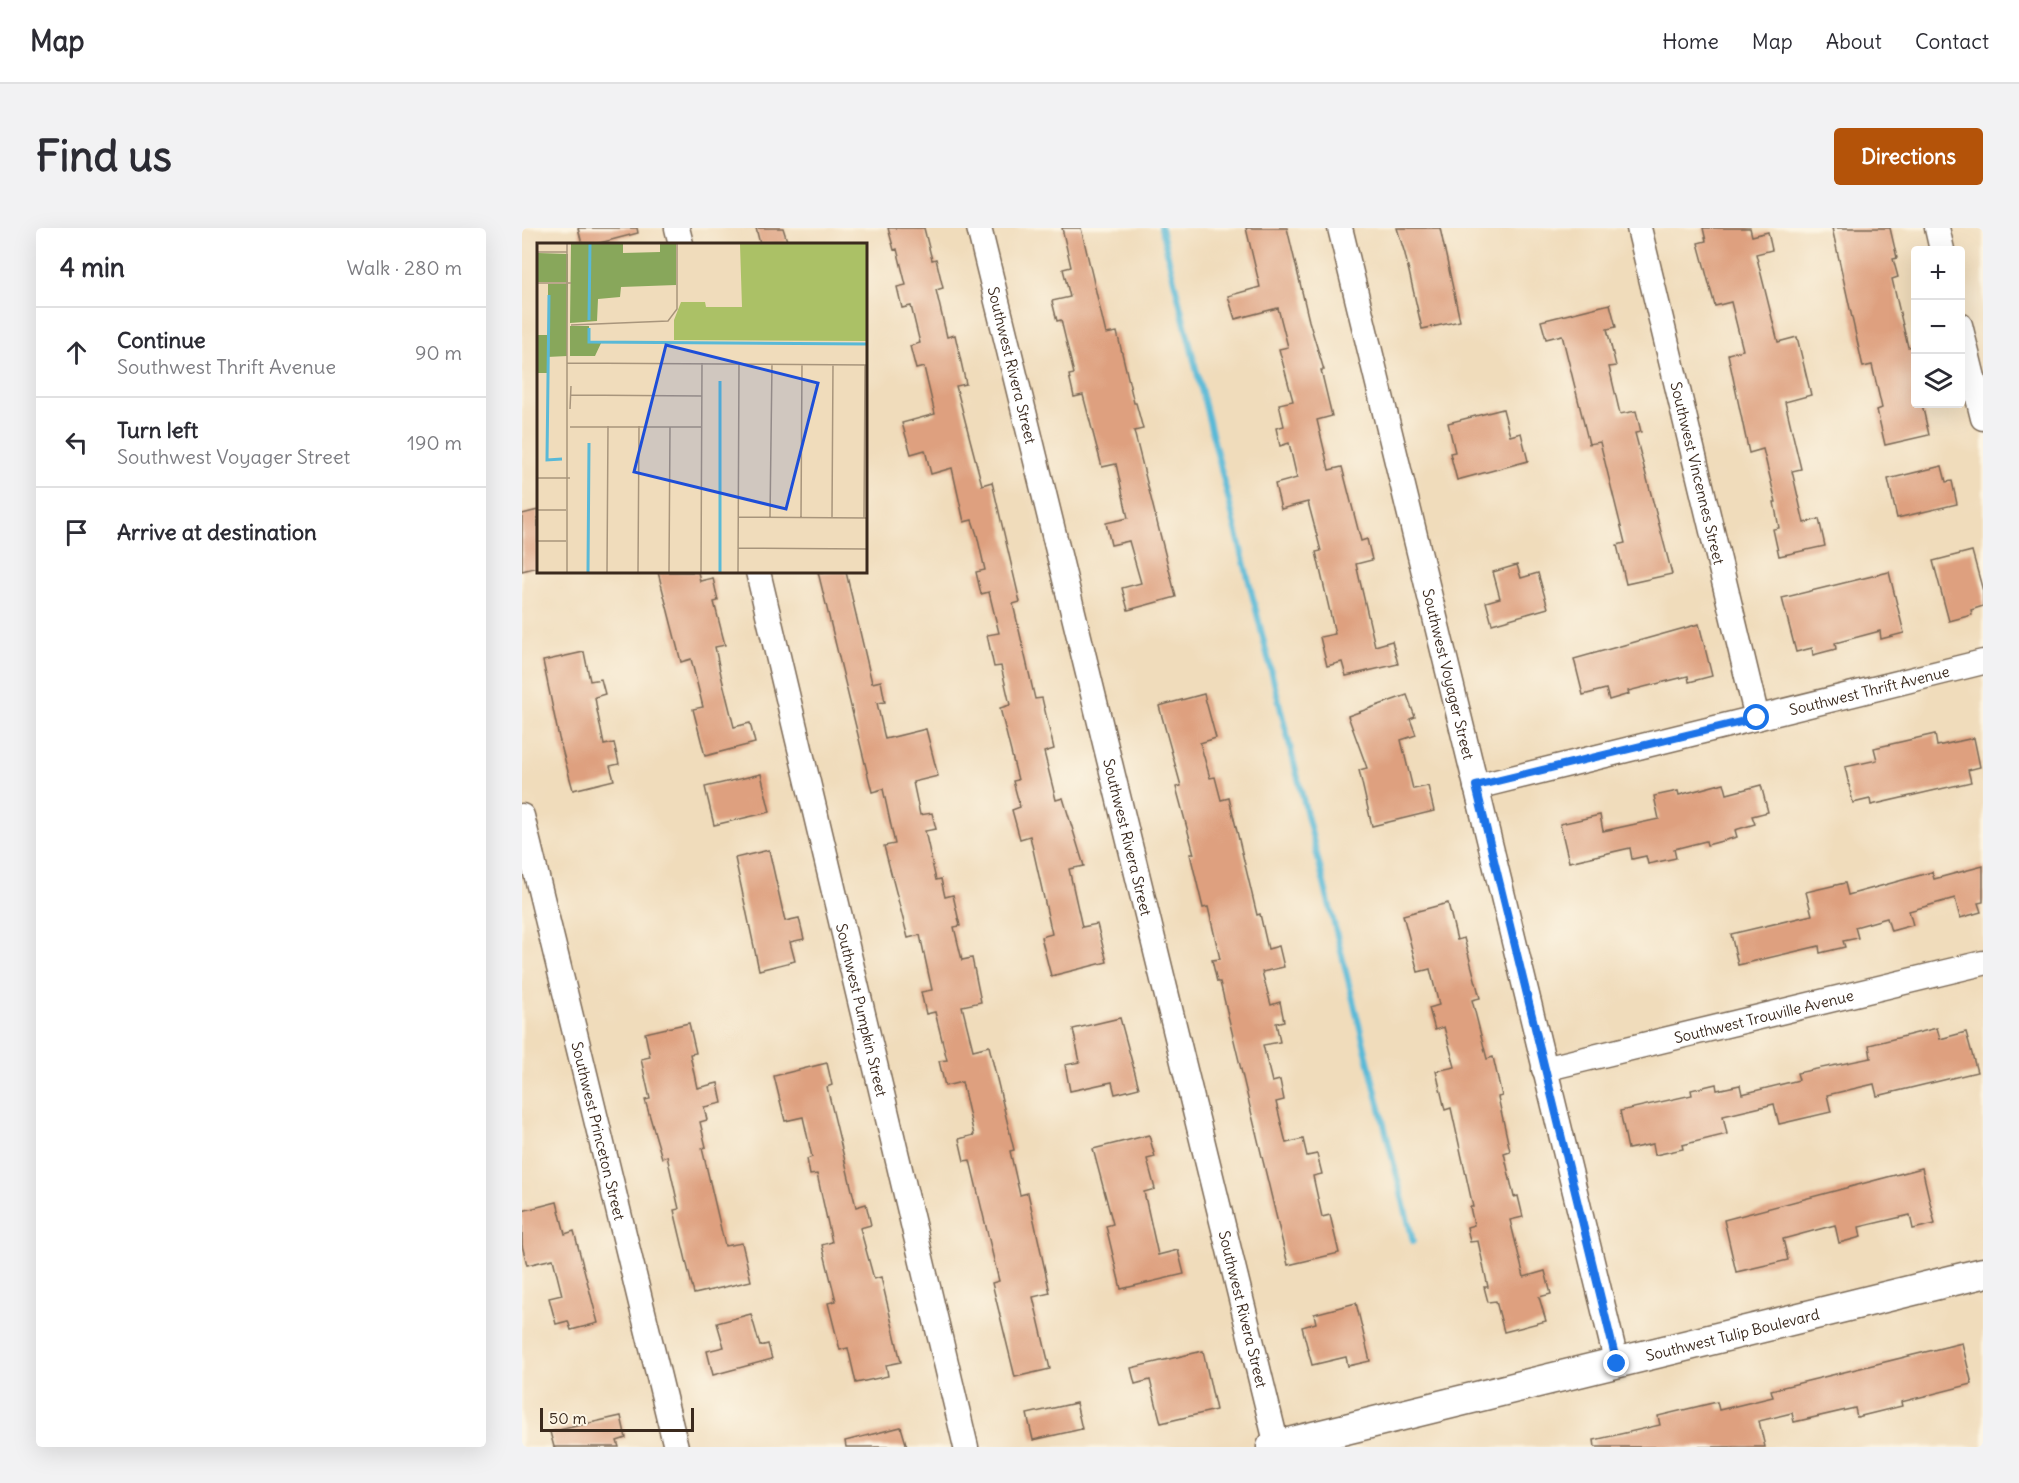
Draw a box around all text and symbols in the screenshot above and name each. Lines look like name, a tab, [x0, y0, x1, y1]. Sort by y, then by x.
text: Map	[30, 23, 84, 59]
text: Home	[1662, 28, 1719, 55]
text: Map	[1752, 28, 1793, 55]
text: About	[1826, 28, 1882, 55]
text: Contact	[1915, 28, 1989, 55]
button: Directions	[1834, 128, 1983, 185]
text: Find us	[36, 130, 172, 182]
inset map	[537, 243, 867, 573]
map controls	[1911, 246, 1965, 408]
button: +	[1911, 246, 1965, 300]
text: 4 min	[60, 251, 125, 284]
text: Walk · 280 m	[346, 255, 462, 280]
street label: Southwest Rivera Street	[984, 284, 1041, 445]
button: −	[1911, 300, 1965, 354]
text: Continue	[117, 326, 206, 354]
icon: ahead	[60, 336, 93, 369]
text: 90 m	[415, 340, 462, 365]
text: Southwest Thrift Avenue	[117, 354, 336, 379]
button: layers	[1911, 354, 1965, 408]
street label: Southwest Vincennes Street	[1667, 380, 1729, 566]
text: Turn left	[117, 416, 198, 444]
icon: left	[60, 426, 93, 459]
text: 190 m	[407, 430, 462, 455]
text: Southwest Voyager Street	[117, 444, 350, 469]
icon: arrive	[60, 516, 93, 549]
text: Arrive at destination	[117, 518, 317, 546]
street label: Southwest Voyager Street	[1419, 587, 1479, 761]
street label: Southwest Thrift Avenue	[1787, 661, 1951, 719]
route start	[1743, 704, 1769, 730]
street label: Southwest Rivera Street	[1100, 757, 1156, 918]
street label: Southwest Pumpkin Street	[832, 921, 892, 1098]
street label: Southwest Trouville Avenue	[1672, 985, 1855, 1047]
street label: Southwest Princeton Street	[568, 1040, 630, 1222]
street label: Southwest Rivera Street	[1215, 1229, 1272, 1390]
street label: Southwest Tulip Boulevard	[1644, 1304, 1821, 1365]
route end	[1603, 1350, 1629, 1376]
scale bar	[540, 1405, 694, 1432]
text: 50 m	[549, 1408, 587, 1428]

